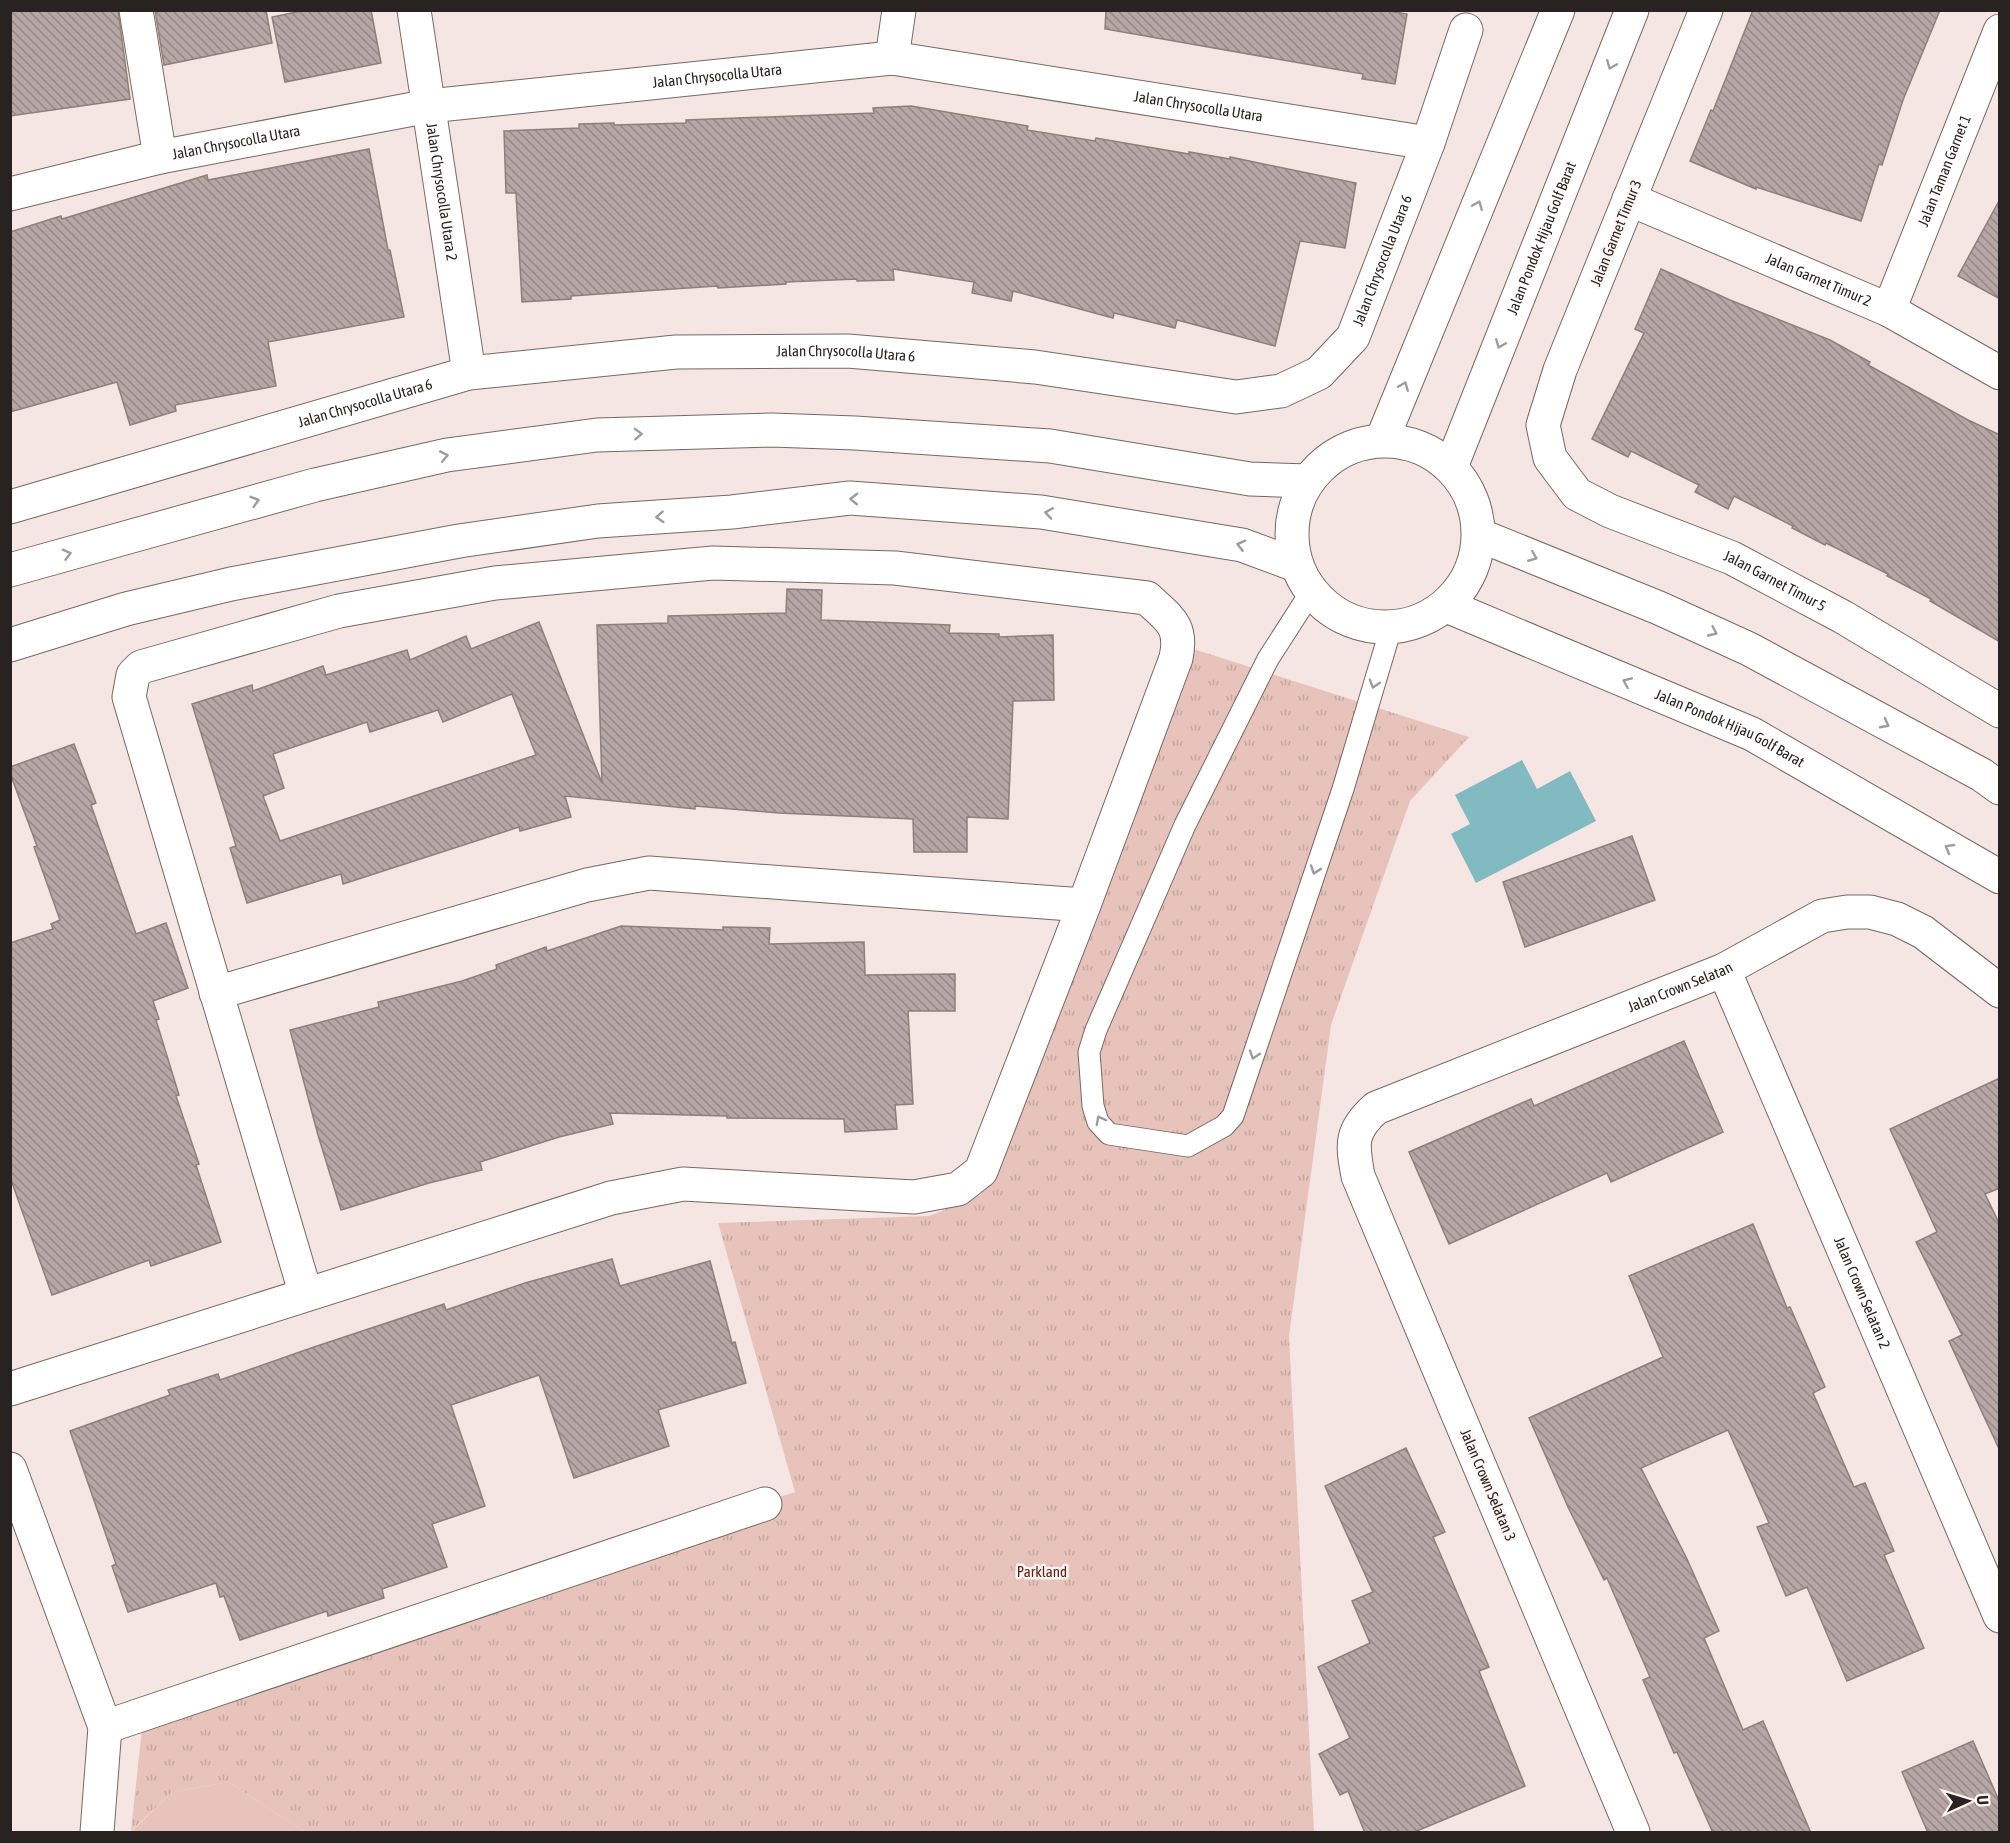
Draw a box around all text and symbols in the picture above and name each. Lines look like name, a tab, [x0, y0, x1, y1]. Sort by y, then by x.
one-way arrow	[1606, 59, 1618, 70]
street label: Jalan Chrysocolla Utara	[652, 60, 783, 91]
street label: Jalan Chrysocolla Utara	[1133, 88, 1264, 125]
street label: Jalan Taman Garnet 1	[1914, 112, 1974, 229]
street label: Jalan Chrysocolla Utara	[171, 122, 302, 163]
street label: Jalan Chrysocolla Utara 2	[423, 122, 461, 262]
street label: Jalan Pondok Hijau Golf Barat	[1503, 159, 1579, 317]
street label: Jalan Garnet Timur 3	[1586, 177, 1645, 288]
street label: Jalan Chrysocolla Utara 6	[1349, 192, 1415, 328]
one-way arrow	[1471, 201, 1483, 212]
street label: Jalan Garnet Timur 2	[1763, 249, 1874, 309]
one-way arrow	[1495, 337, 1507, 348]
street label: Jalan Chrysocolla Utara 6	[776, 342, 916, 365]
street label: Jalan Chrysocolla Utara 6	[296, 375, 434, 430]
one-way arrow	[1397, 381, 1409, 392]
one-way arrow	[633, 428, 642, 440]
one-way arrow	[439, 450, 449, 463]
one-way arrow	[850, 493, 859, 505]
one-way arrow	[249, 496, 260, 508]
one-way arrow	[1044, 508, 1053, 520]
one-way arrow	[656, 510, 665, 523]
one-way arrow	[1236, 540, 1246, 553]
street label: Jalan Garnet Timur 5	[1721, 547, 1829, 614]
one-way arrow	[62, 549, 72, 562]
one-way arrow	[1527, 550, 1538, 562]
one-way arrow	[1706, 625, 1717, 637]
one-way arrow	[1622, 677, 1633, 689]
one-way arrow	[1369, 678, 1381, 689]
street label: Jalan Pondok Hijau Golf Barat	[1653, 685, 1807, 770]
one-way arrow	[1879, 716, 1890, 728]
one-way arrow	[1945, 843, 1955, 855]
one-way arrow	[1310, 864, 1322, 875]
street label: Jalan Crown Selatan	[1625, 958, 1735, 1015]
one-way arrow	[1249, 1049, 1261, 1060]
one-way arrow	[1095, 1115, 1107, 1126]
street label: Jalan Crown Selatan 2	[1831, 1234, 1894, 1351]
street label: Jalan Crown Selatan 3	[1457, 1426, 1520, 1543]
park label: Parkland	[1017, 1563, 1067, 1580]
north arrow	[1938, 1771, 1998, 1831]
text: U	[1974, 1795, 1992, 1805]

